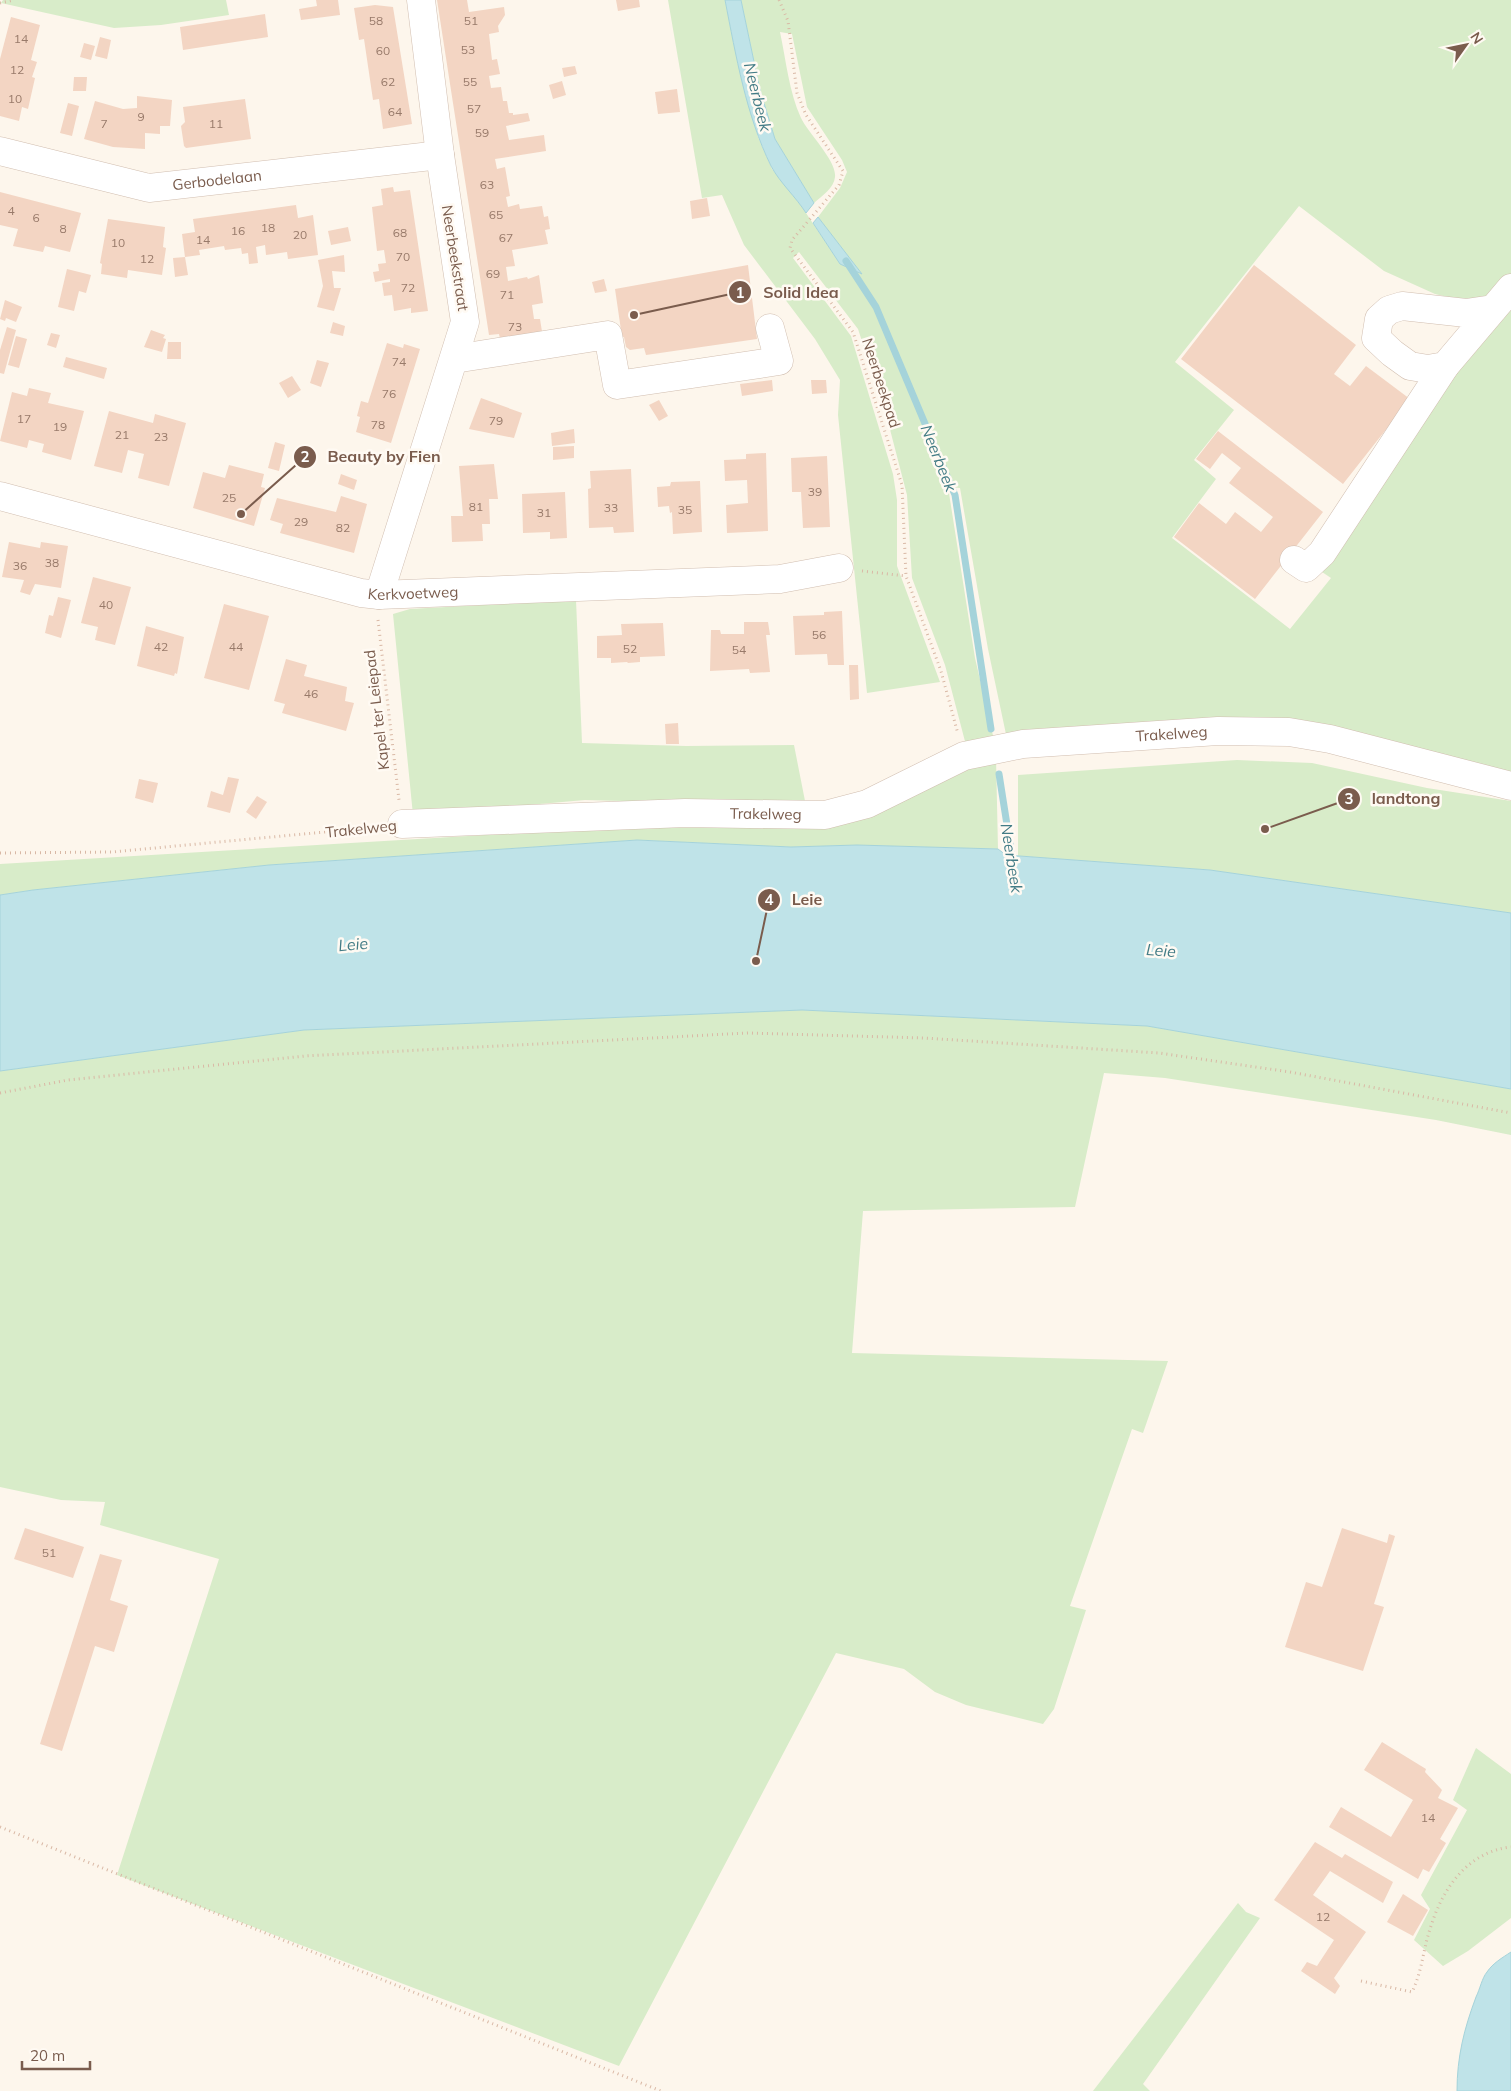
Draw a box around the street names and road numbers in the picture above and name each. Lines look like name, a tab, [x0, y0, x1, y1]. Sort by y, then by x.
street label: Gerbodelaan	[171, 165, 263, 194]
street label: Neerbeekstraat	[438, 204, 473, 312]
street label: Neerbeekpad	[858, 336, 905, 430]
street label: Kerkvoetweg	[367, 582, 459, 604]
street label: Kapel ter Leiepad	[360, 649, 393, 771]
street label: Trakelweg	[1135, 722, 1208, 745]
street label: Trakelweg	[730, 804, 802, 824]
street label: Trakelweg	[324, 815, 398, 842]

